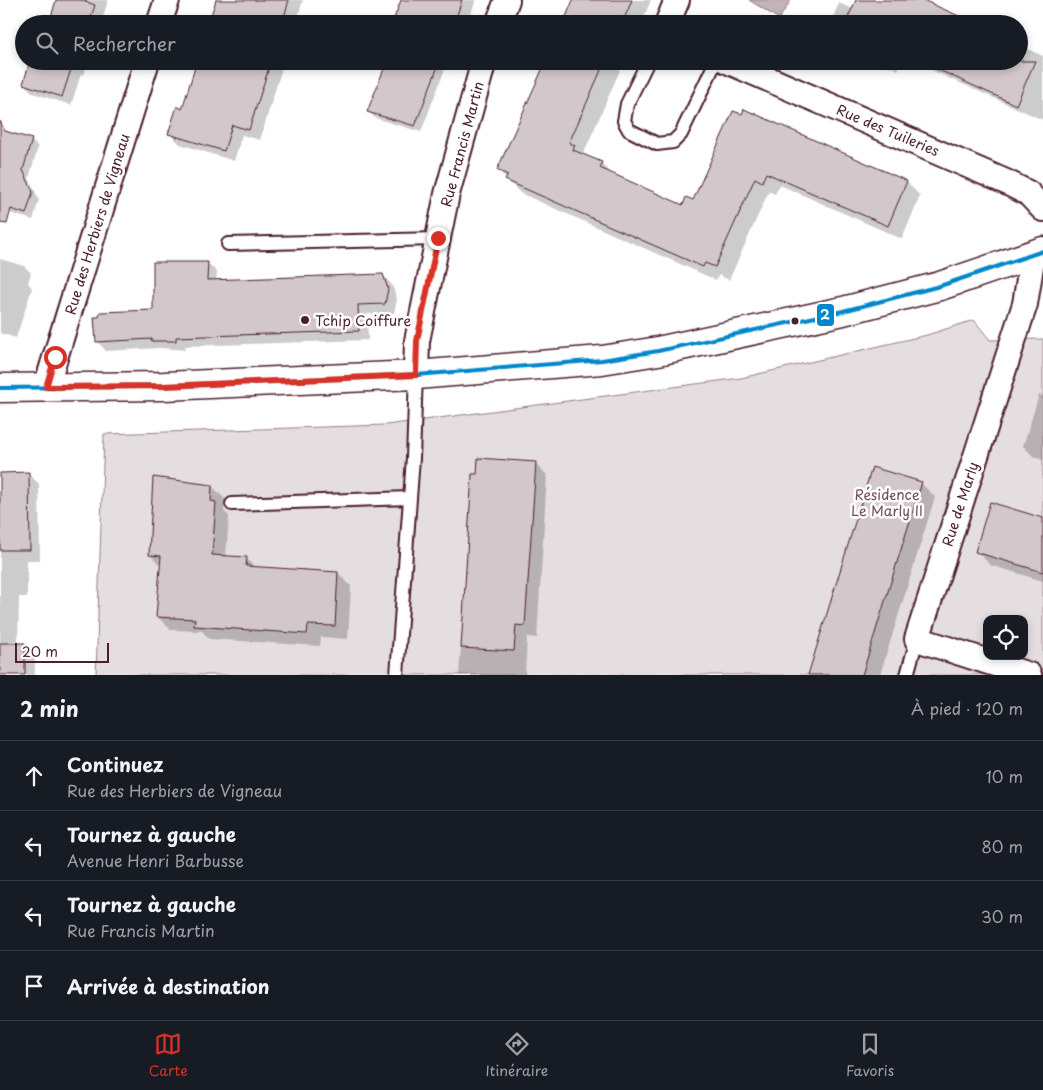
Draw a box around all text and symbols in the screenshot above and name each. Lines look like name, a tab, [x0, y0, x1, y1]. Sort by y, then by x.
search box	[15, 15, 1028, 70]
icon: search	[33, 29, 61, 57]
text: Rechercher	[73, 29, 176, 57]
street label: Rue Francis Martin	[435, 79, 489, 209]
street label: Rue des Tuileries	[833, 99, 943, 161]
street label: Rue des Herbiers de Vigneau	[59, 131, 135, 317]
route end	[427, 227, 450, 250]
line badge: 2	[816, 303, 835, 327]
text: 2	[820, 304, 830, 325]
place label: Tchip Coiffure	[315, 310, 411, 331]
marker: Tchip Coiffure	[299, 314, 311, 326]
unlabelled marker	[790, 316, 800, 326]
route start	[44, 346, 67, 369]
street label: Rue de Marly	[936, 459, 984, 549]
park label: Résidence Le Marly II	[851, 484, 923, 521]
map controls	[983, 615, 1028, 660]
button: locate	[983, 615, 1028, 660]
scale bar	[15, 640, 109, 663]
text: 20 m	[22, 641, 58, 662]
text: 2 min	[20, 692, 79, 724]
text: À pied · 120 m	[911, 696, 1023, 720]
text: Continuez	[67, 750, 164, 778]
icon: ahead	[20, 762, 48, 790]
text: 10 m	[986, 764, 1023, 788]
text: Rue des Herbiers de Vigneau	[67, 778, 282, 802]
text: Tournez à gauche	[67, 820, 236, 848]
icon: left	[20, 832, 48, 860]
text: 80 m	[981, 834, 1023, 858]
text: Avenue Henri Barbusse	[67, 848, 244, 872]
text: Tournez à gauche	[67, 890, 236, 918]
icon: left	[20, 902, 48, 930]
text: 30 m	[981, 904, 1023, 928]
text: Rue Francis Martin	[67, 918, 215, 942]
icon: arrive	[20, 972, 48, 1000]
text: Arrivée à destination	[67, 972, 270, 1000]
tab: Carte	[149, 1030, 188, 1081]
tab: Itinéraire	[485, 1030, 548, 1081]
tab: Favoris	[846, 1030, 894, 1081]

